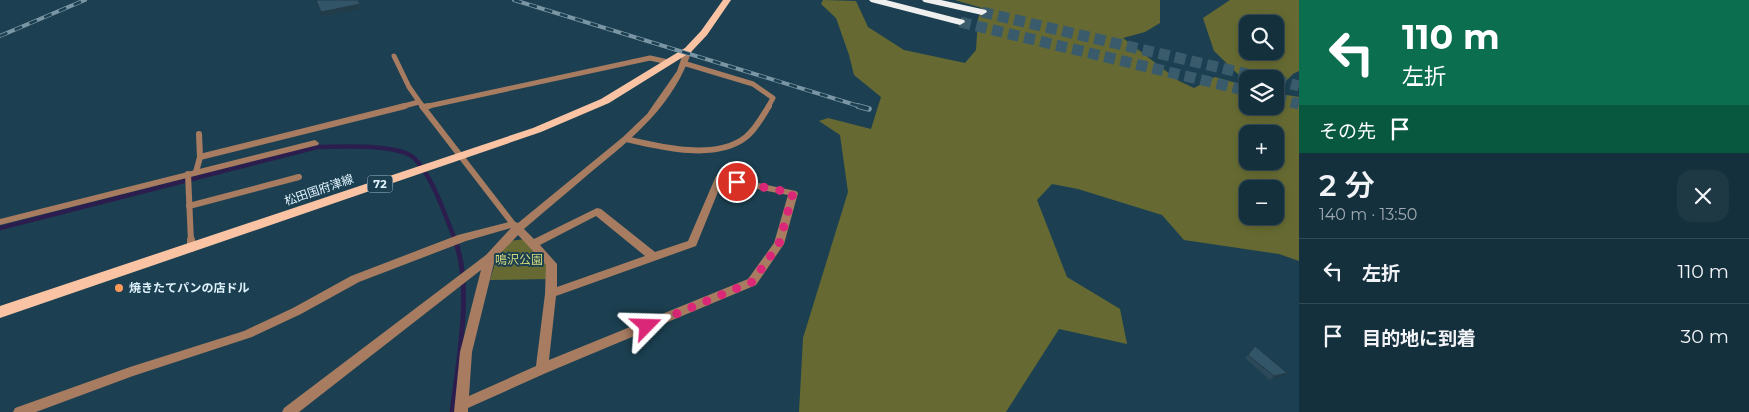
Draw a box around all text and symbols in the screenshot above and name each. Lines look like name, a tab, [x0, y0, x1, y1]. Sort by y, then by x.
map controls	[1239, 15, 1284, 225]
button: search	[1239, 15, 1284, 60]
text: 110 m	[1402, 15, 1500, 58]
icon: left	[1319, 20, 1384, 85]
text: 左折	[1402, 63, 1446, 90]
button: layers	[1239, 70, 1284, 115]
icon: arrive	[1386, 115, 1414, 143]
text: その先	[1319, 120, 1376, 143]
button: +	[1239, 125, 1284, 170]
pin	[716, 161, 758, 203]
text: 2 分	[1319, 167, 1375, 204]
icon: arrive	[723, 168, 751, 196]
button: close	[1677, 170, 1729, 222]
street label: 松田国府津線	[282, 171, 355, 208]
road number: 72	[368, 175, 392, 192]
button: −	[1239, 180, 1284, 225]
text: 140 m · 13:50	[1319, 205, 1417, 224]
park label: 鳴沢公園	[495, 252, 543, 267]
icon: left	[1319, 257, 1347, 285]
text: 110 m	[1678, 260, 1729, 283]
text: 左折	[1362, 262, 1400, 285]
place label: 焼きたてパンの店ドル	[129, 280, 250, 295]
marker: 焼きたてパンの店ドル	[113, 282, 125, 294]
position arrow	[620, 299, 672, 351]
icon: arrive	[1319, 322, 1347, 350]
text: 30 m	[1681, 325, 1729, 348]
text: 目的地に到着	[1362, 327, 1476, 350]

